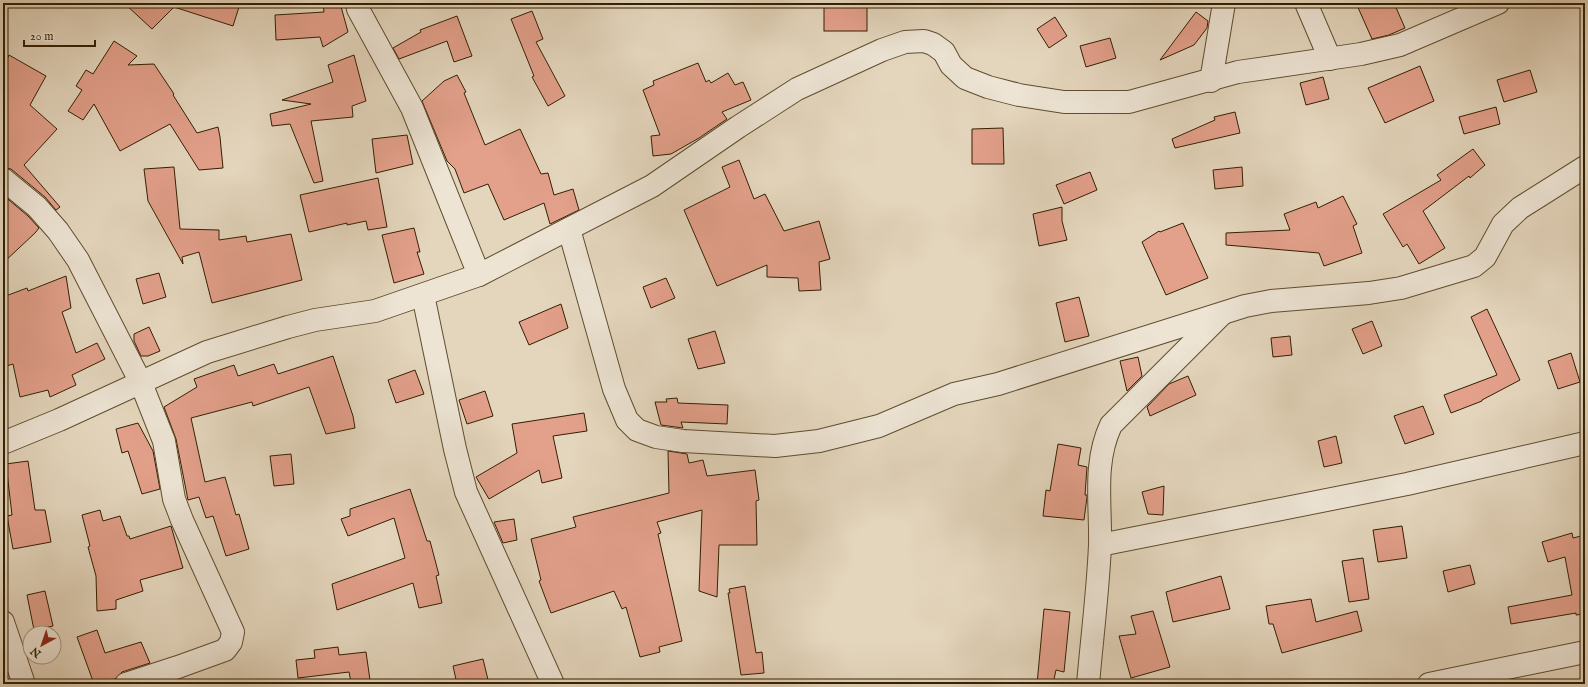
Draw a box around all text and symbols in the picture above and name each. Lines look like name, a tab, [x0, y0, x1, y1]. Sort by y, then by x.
scale bar	[24, 22, 95, 48]
text: 20 m	[30, 29, 53, 44]
north arrow	[22, 625, 62, 665]
text: N	[28, 643, 45, 661]

